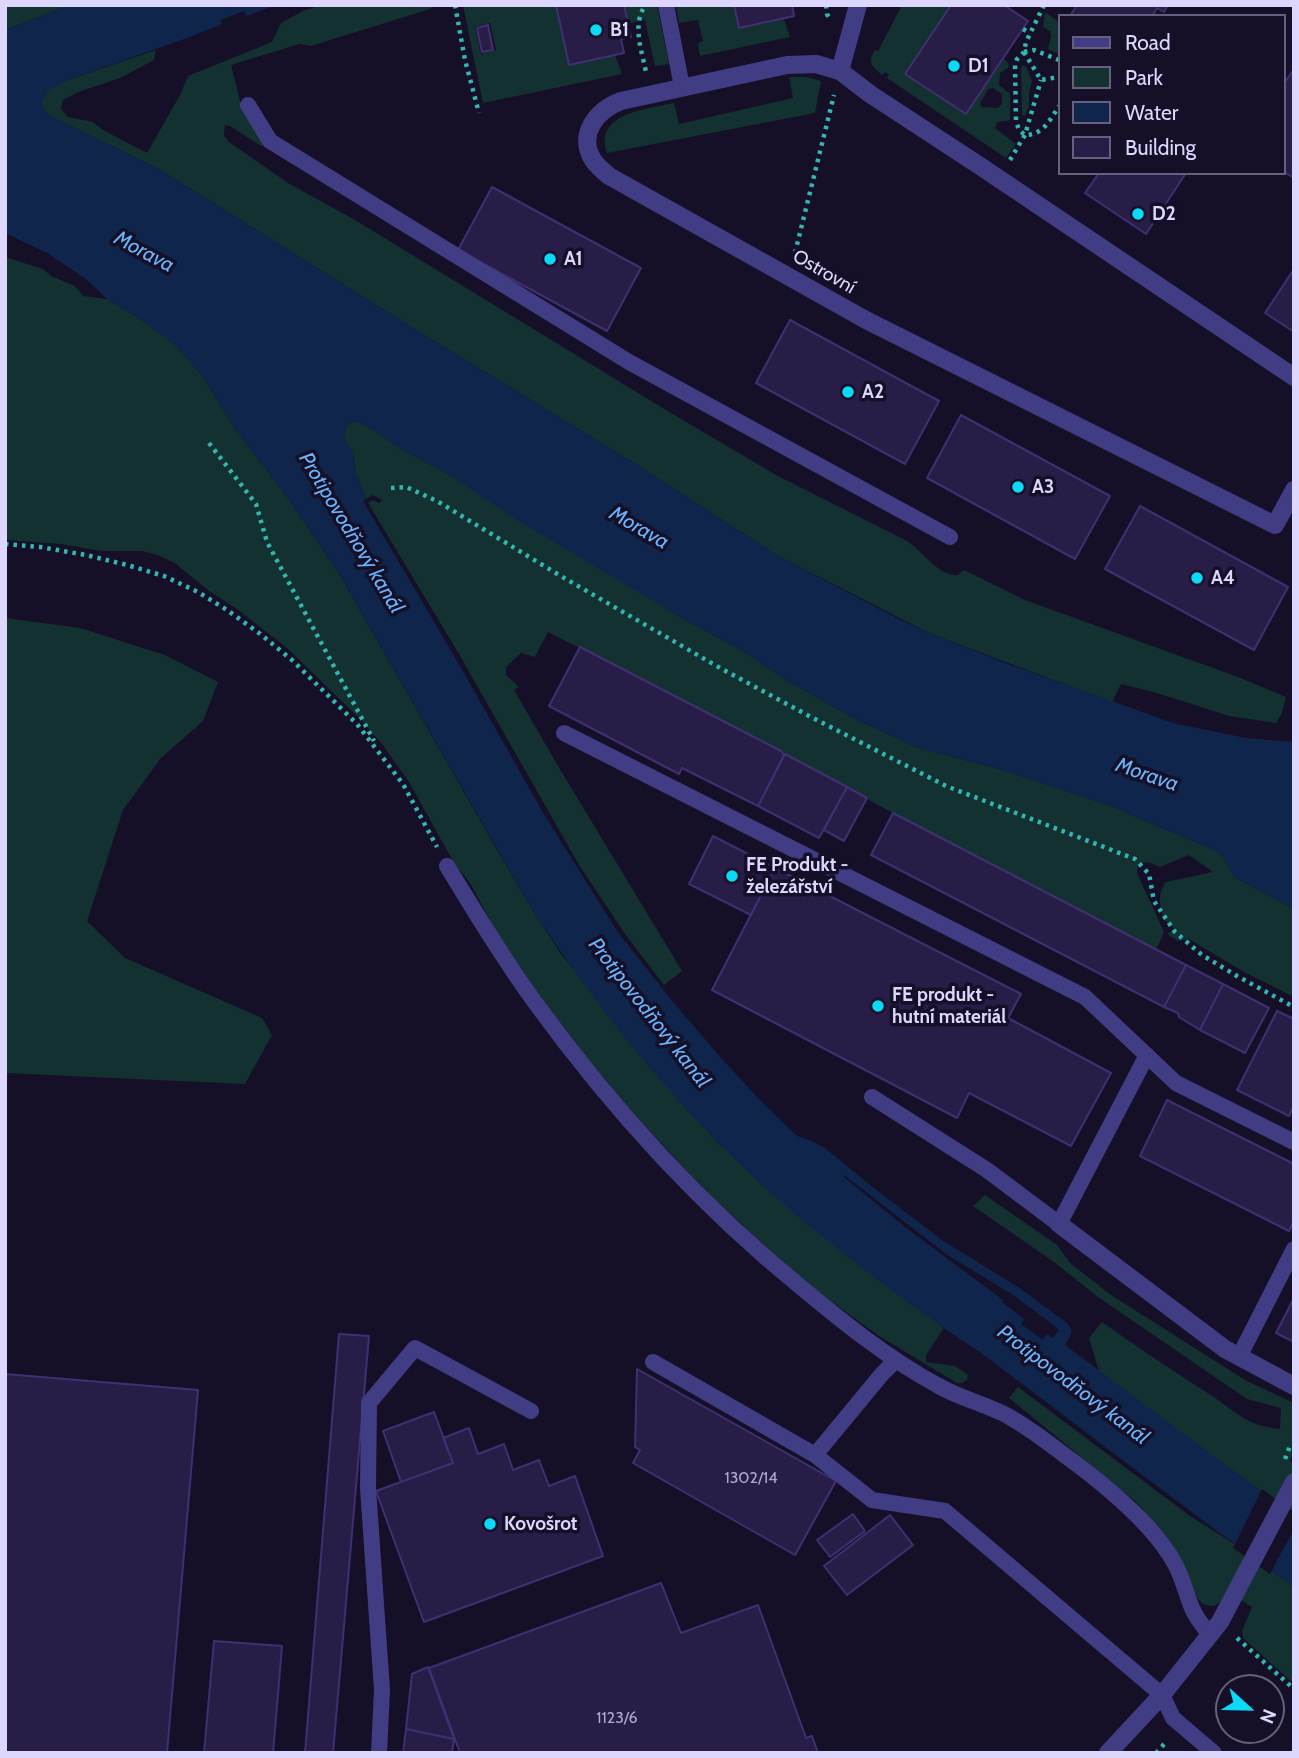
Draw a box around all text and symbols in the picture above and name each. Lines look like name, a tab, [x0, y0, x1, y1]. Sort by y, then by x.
legend	[1058, 14, 1285, 175]
place label: B1	[610, 19, 629, 41]
marker: B1	[588, 22, 604, 38]
text: Road	[1125, 30, 1171, 55]
place label: D1	[968, 55, 989, 77]
marker: D1	[946, 58, 962, 74]
text: Park	[1125, 65, 1163, 90]
text: Water	[1125, 100, 1178, 125]
text: Building	[1125, 135, 1196, 160]
place label: D2	[1152, 203, 1176, 225]
marker: D2	[1130, 206, 1146, 222]
water label: Morava	[110, 226, 178, 278]
street label: Ostrovní	[789, 245, 859, 299]
place label: A1	[564, 248, 583, 270]
marker: A1	[542, 251, 558, 267]
place label: A2	[862, 381, 884, 403]
marker: A2	[840, 384, 856, 400]
water label: Protipovodňový kanál	[293, 448, 409, 618]
place label: A3	[1032, 476, 1054, 498]
marker: A3	[1010, 479, 1026, 495]
water label: Morava	[605, 501, 673, 555]
place label: A4	[1211, 567, 1235, 589]
marker: A4	[1189, 570, 1205, 586]
water label: Morava	[1112, 753, 1182, 797]
place label: FE Produkt - železářství	[746, 854, 848, 898]
marker: FE Produkt - železářství	[724, 868, 740, 884]
water label: Protipovodňový kanál	[583, 933, 715, 1093]
place label: FE produkt - hutní materiál	[892, 984, 1006, 1028]
marker: FE produkt - hutní materiál	[870, 998, 886, 1014]
water label: Protipovodňový kanál	[992, 1320, 1154, 1450]
house number: 1302/14	[724, 1468, 778, 1488]
place label: Kovošrot	[504, 1513, 577, 1535]
marker: Kovošrot	[482, 1516, 498, 1532]
north arrow	[1215, 1674, 1285, 1744]
text: N	[1255, 1706, 1281, 1727]
house number: 1123/6	[596, 1708, 638, 1728]

